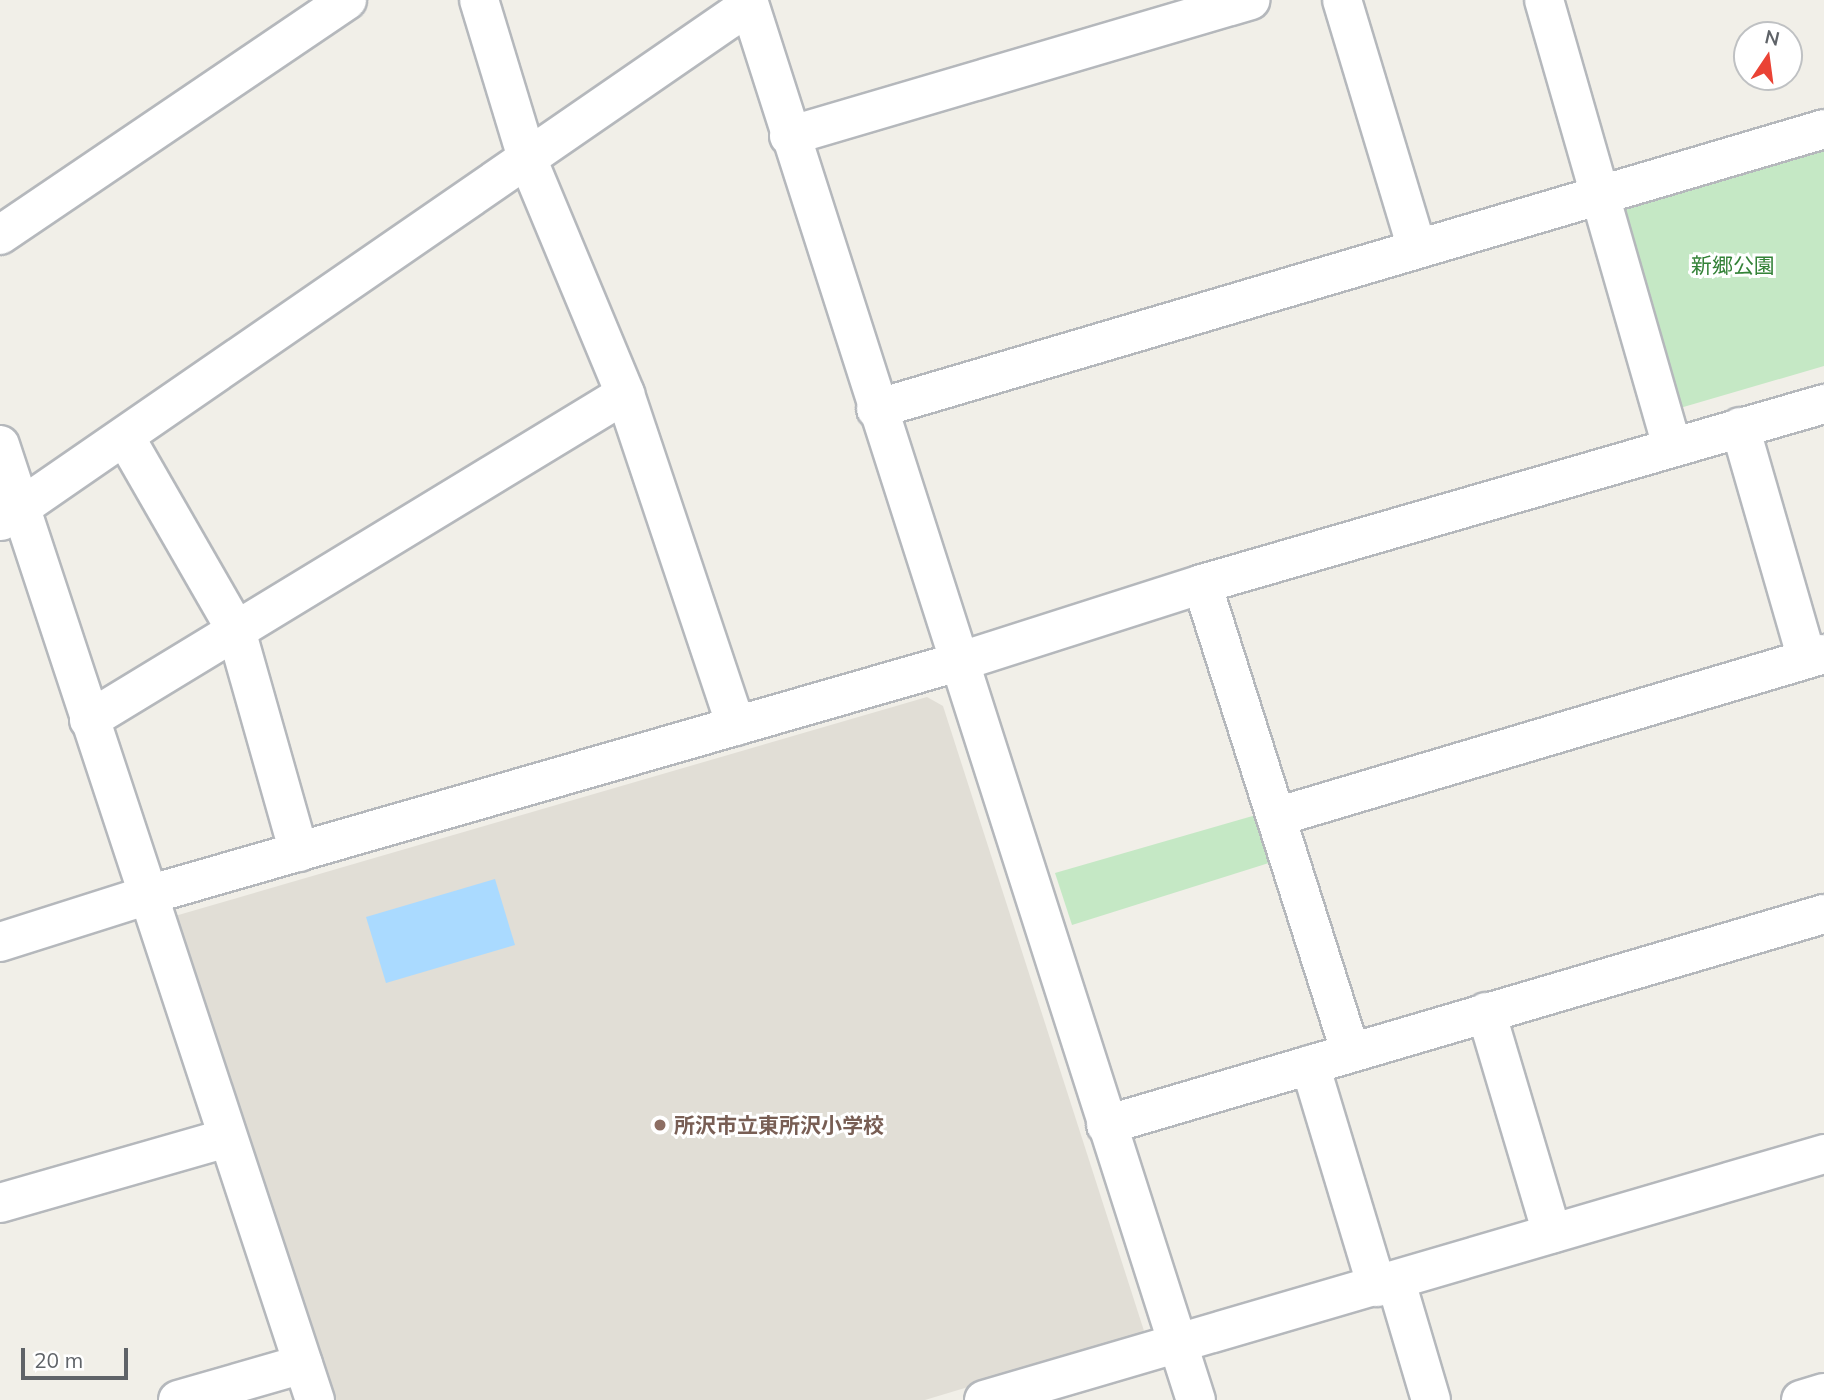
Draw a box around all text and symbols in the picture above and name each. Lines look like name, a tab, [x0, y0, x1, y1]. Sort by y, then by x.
north arrow	[1733, 21, 1803, 91]
text: N	[1763, 24, 1782, 51]
park label: 新郷公園	[1691, 252, 1775, 278]
place label: 所沢市立東所沢小学校	[674, 1112, 884, 1138]
marker: 所沢市立東所沢小学校	[652, 1117, 668, 1133]
scale bar	[24, 1334, 131, 1378]
text: 20 m	[34, 1347, 83, 1373]

